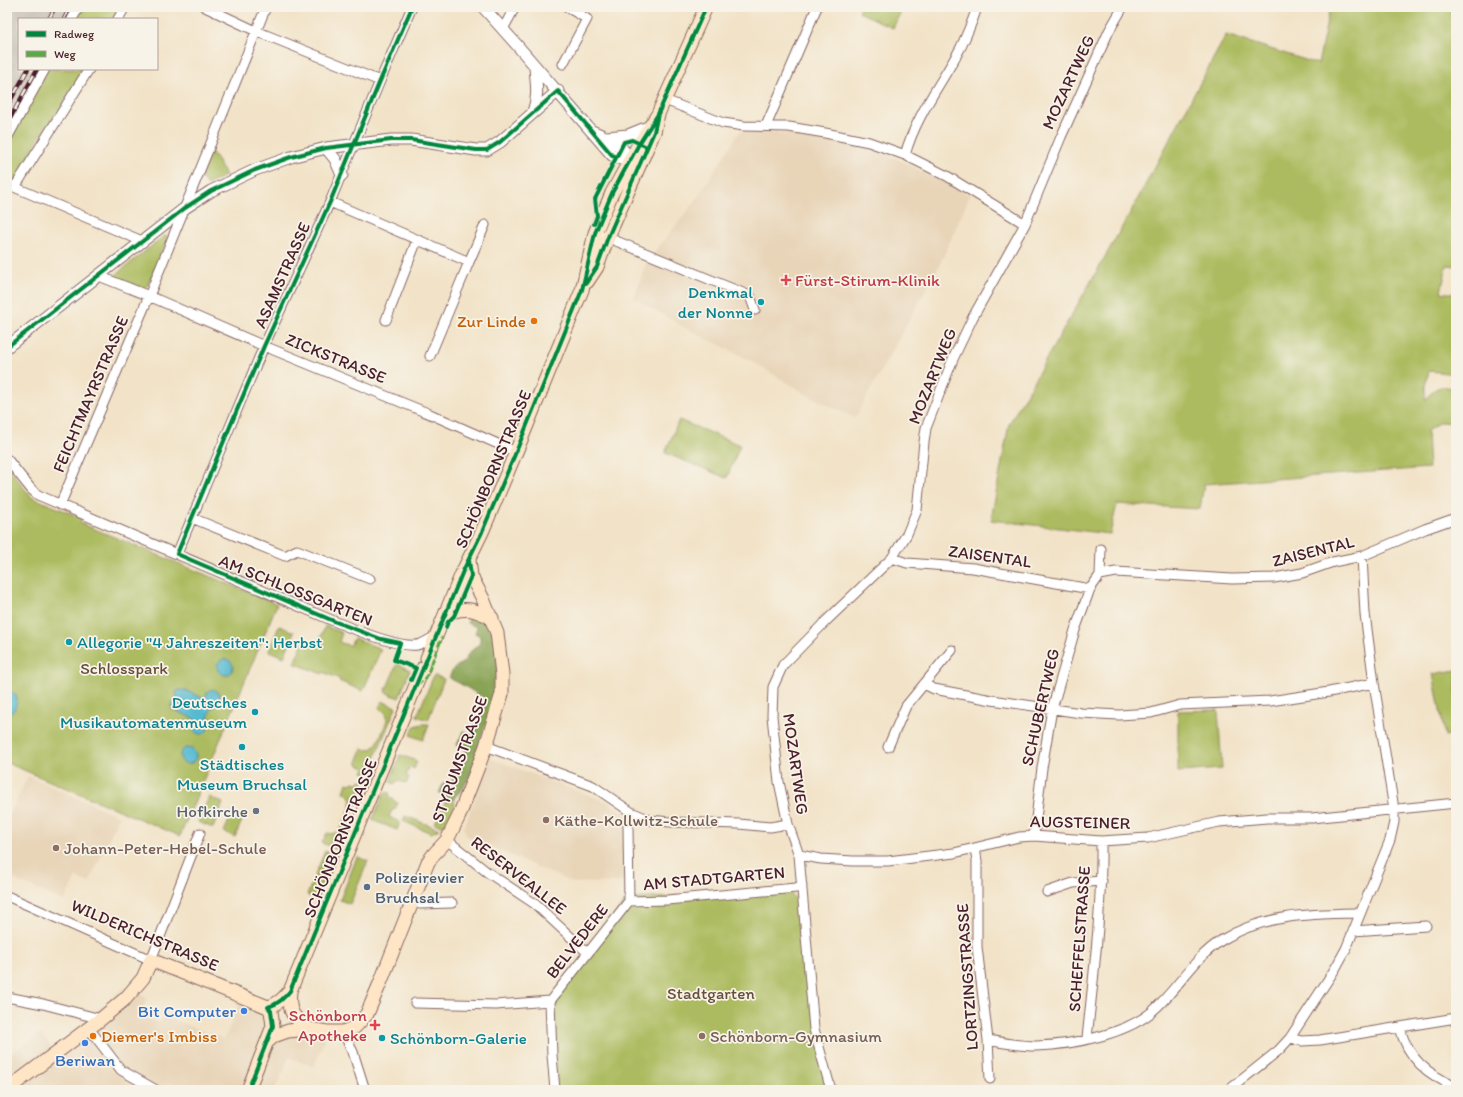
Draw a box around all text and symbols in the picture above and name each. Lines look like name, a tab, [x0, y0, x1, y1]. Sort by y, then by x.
legend	[18, 18, 158, 70]
text: Radweg	[54, 27, 95, 41]
street label: MOZARTWEG	[1037, 32, 1099, 132]
text: Weg	[54, 47, 77, 61]
street label: ASAMSTRASSE	[250, 219, 314, 331]
place label: Fürst-Stirum-Klinik	[795, 270, 940, 290]
marker: Fürst-Stirum-Klinik	[780, 274, 792, 286]
place label: Denkmal der Nonne	[678, 282, 753, 322]
marker: Denkmal der Nonne	[756, 297, 766, 307]
place label: Zur Linde	[457, 311, 526, 331]
street label: FEICHTMAYRSTRASSE	[48, 313, 132, 475]
marker: Zur Linde	[529, 316, 539, 326]
street label: MOZARTWEG	[904, 325, 960, 427]
street label: ZICKSTRASSE	[283, 329, 389, 387]
street label: SCHÖNBORNSTRASSE	[451, 387, 535, 551]
street label: ZAISENTAL	[1270, 531, 1356, 571]
street label: ZAISENTAL	[947, 540, 1033, 572]
street label: AM SCHLOSSGARTEN	[216, 550, 376, 630]
place label: Allegorie "4 Jahreszeiten": Herbst	[77, 632, 323, 652]
marker: Allegorie "4 Jahreszeiten": Herbst	[64, 637, 74, 647]
street label: SCHUBERTWEG	[1017, 646, 1063, 768]
park label: Schlosspark	[80, 658, 168, 678]
place label: Deutsches Musikautomatenmuseum	[60, 692, 247, 732]
street label: STYRUMSTRASSE	[427, 693, 491, 825]
marker: Deutsches Musikautomatenmuseum	[250, 707, 260, 717]
street label: MOZARTWEG	[779, 712, 813, 816]
marker: Städtisches Museum Bruchsal	[237, 742, 247, 752]
place label: Städtisches Museum Bruchsal	[177, 754, 307, 794]
street label: SCHÖNBORNSTRASSE	[299, 756, 381, 920]
place label: Hofkirche	[177, 801, 248, 821]
marker: Hofkirche	[251, 806, 261, 816]
place label: Käthe-Kollwitz-Schule	[554, 810, 718, 830]
street label: AUGSTEINER	[1030, 811, 1131, 833]
marker: Käthe-Kollwitz-Schule	[541, 815, 551, 825]
street label: RESERVEALLEE	[467, 832, 571, 918]
place label: Johann-Peter-Hebel-Schule	[64, 838, 267, 858]
marker: Johann-Peter-Hebel-Schule	[51, 843, 61, 853]
street label: AM STADTGARTEN	[642, 862, 786, 894]
street label: SCHEFFELSTRASSE	[1064, 865, 1094, 1013]
place label: Polizeirevier Bruchsal	[375, 867, 464, 907]
marker: Polizeirevier Bruchsal	[362, 882, 372, 892]
street label: WILDERICHSTRASSE	[68, 895, 222, 975]
street label: BELVEDERE	[542, 900, 612, 982]
street label: LORTZINGSTRASSE	[952, 903, 982, 1051]
park label: Stadtgarten	[667, 983, 755, 1003]
place label: Bit Computer	[138, 1001, 237, 1021]
place label: Schönborn Apotheke	[289, 1005, 367, 1045]
marker: Bit Computer	[239, 1006, 249, 1016]
marker: Schönborn Apotheke	[370, 1020, 380, 1030]
place label: Diemer's Imbiss	[101, 1026, 217, 1046]
place label: Schönborn-Gymnasium	[710, 1026, 882, 1046]
place label: Schönborn-Galerie	[390, 1028, 527, 1048]
marker: Diemer's Imbiss	[88, 1031, 98, 1041]
marker: Schönborn-Gymnasium	[697, 1031, 707, 1041]
marker: Schönborn-Galerie	[377, 1033, 387, 1043]
marker: Beriwan	[80, 1038, 90, 1048]
place label: Beriwan	[55, 1050, 115, 1070]

